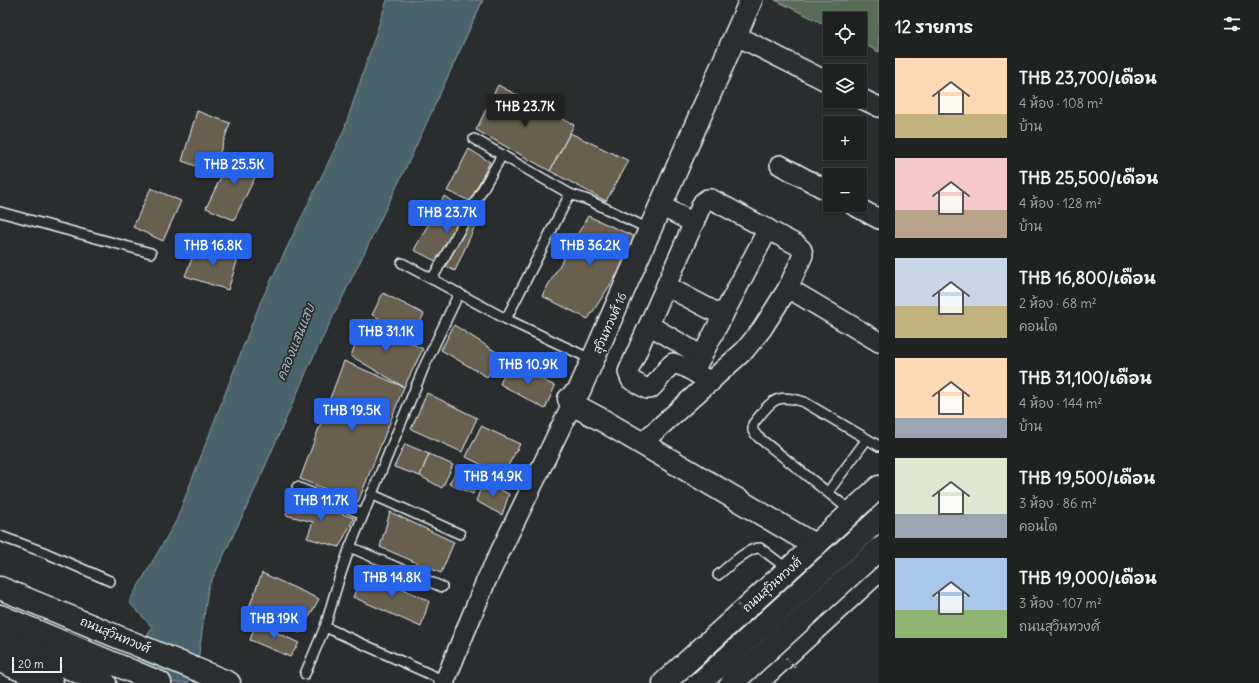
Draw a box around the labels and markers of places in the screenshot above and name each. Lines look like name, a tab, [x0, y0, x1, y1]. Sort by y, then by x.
pin: THB 23.7K	[479, 94, 571, 128]
pin: THB 25.5K	[188, 152, 280, 186]
pin: THB 23.7K	[401, 200, 493, 234]
pin: THB 16.8K	[167, 233, 259, 267]
pin: THB 36.2K	[544, 233, 636, 267]
pin: THB 31.1K	[340, 319, 432, 353]
pin: THB 10.9K	[482, 352, 574, 386]
pin: THB 19.5K	[306, 398, 398, 432]
pin: THB 14.9K	[447, 464, 539, 498]
pin: THB 11.7K	[275, 488, 367, 522]
pin: THB 14.8K	[346, 565, 438, 599]
pin: THB 19K	[237, 606, 311, 640]

